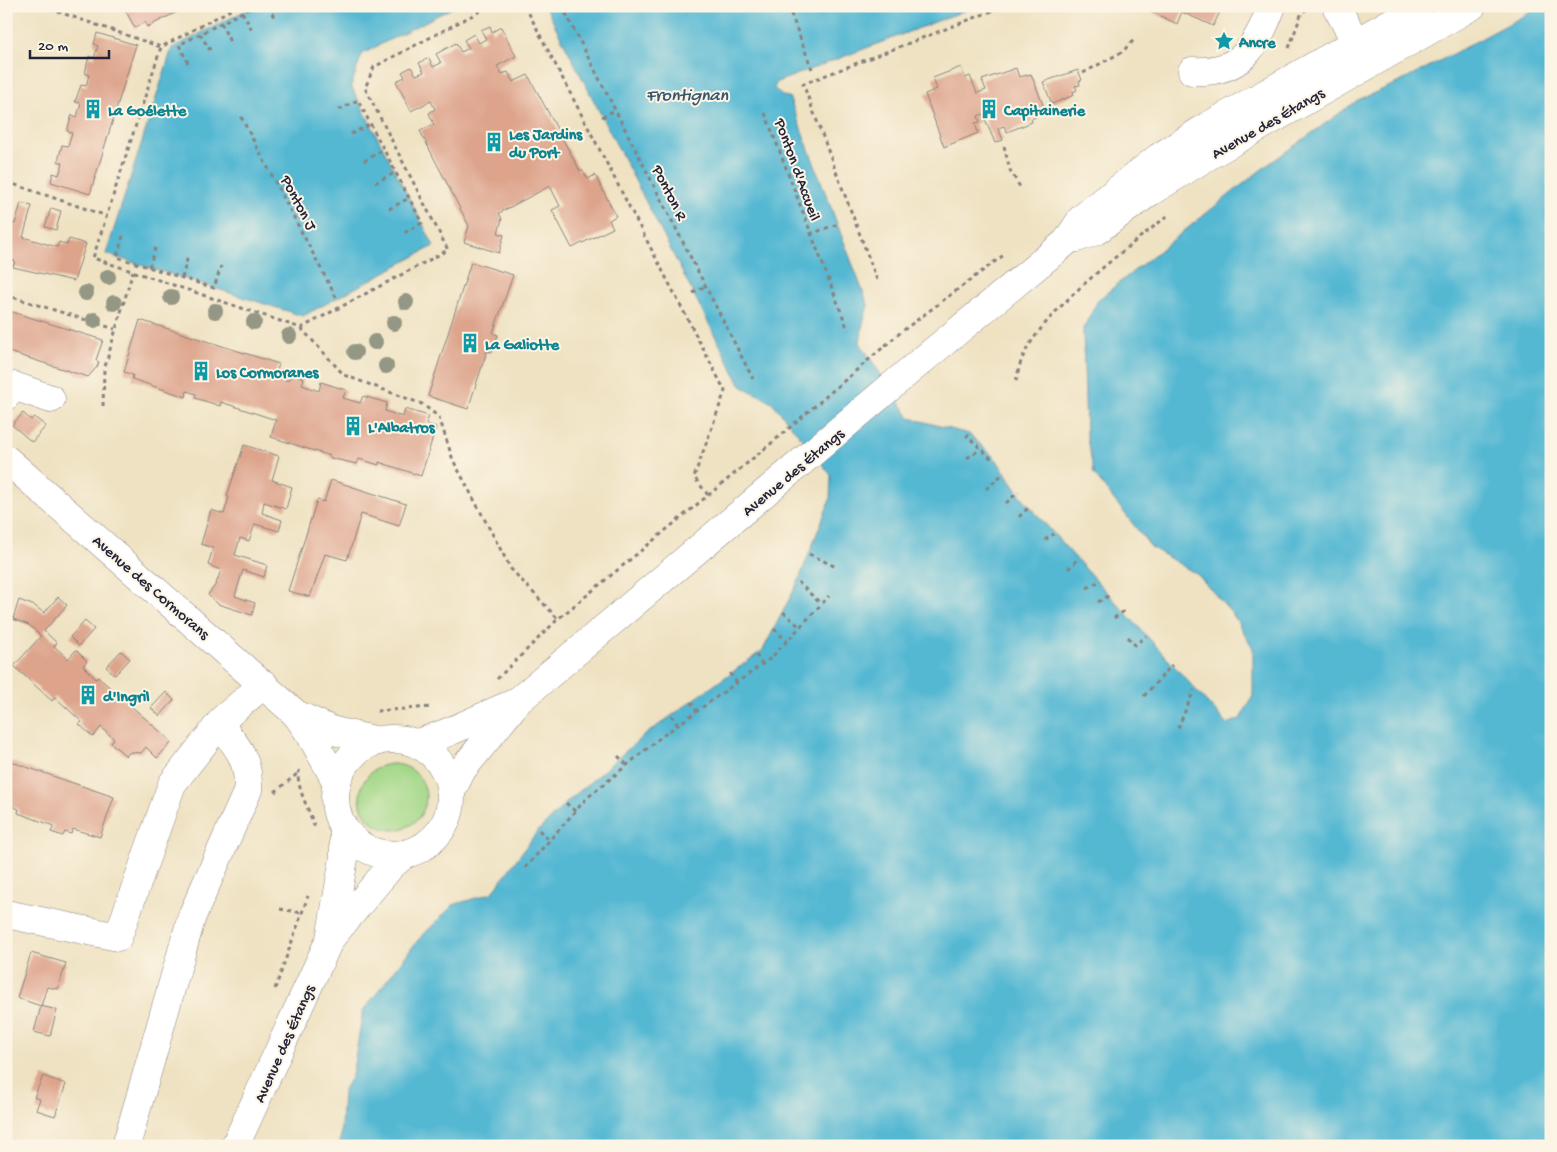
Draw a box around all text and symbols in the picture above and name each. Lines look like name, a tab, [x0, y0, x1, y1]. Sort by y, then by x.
scale bar	[30, 28, 109, 60]
place icon: Ancre	[1213, 30, 1235, 52]
place label: Ancre	[1238, 35, 1276, 54]
text: 20 m	[38, 38, 68, 56]
street label: Avenue des Étangs	[1209, 84, 1330, 165]
water label: Frontignan	[646, 86, 728, 107]
building icon: La Goélette	[82, 98, 104, 120]
building icon: Capitainerie	[978, 98, 1000, 120]
place label: La Goélette	[108, 103, 187, 122]
place label: Capitainerie	[1003, 103, 1086, 122]
street label: Ponton d'Accueil	[768, 116, 823, 224]
place label: Les Jardins du Port	[509, 127, 583, 164]
building icon: Les Jardins du Port	[483, 131, 505, 153]
street label: Ponton R	[645, 162, 690, 225]
street label: Ponton J	[274, 172, 320, 236]
building icon: La Galiotte	[459, 332, 481, 354]
place label: La Galiotte	[485, 337, 560, 356]
building icon: Los Cormoranes	[190, 360, 212, 382]
place label: Los Cormoranes	[216, 365, 320, 384]
building icon: L'Albatros	[342, 415, 364, 437]
place label: L'Albatros	[368, 420, 436, 439]
street label: Avenue des Étangs	[739, 425, 850, 522]
street label: Avenue des Cormorans	[87, 532, 213, 646]
building icon: d'Ingril	[77, 684, 99, 706]
place label: d'Ingril	[103, 689, 150, 708]
street label: Avenue des Étangs	[252, 981, 321, 1106]

